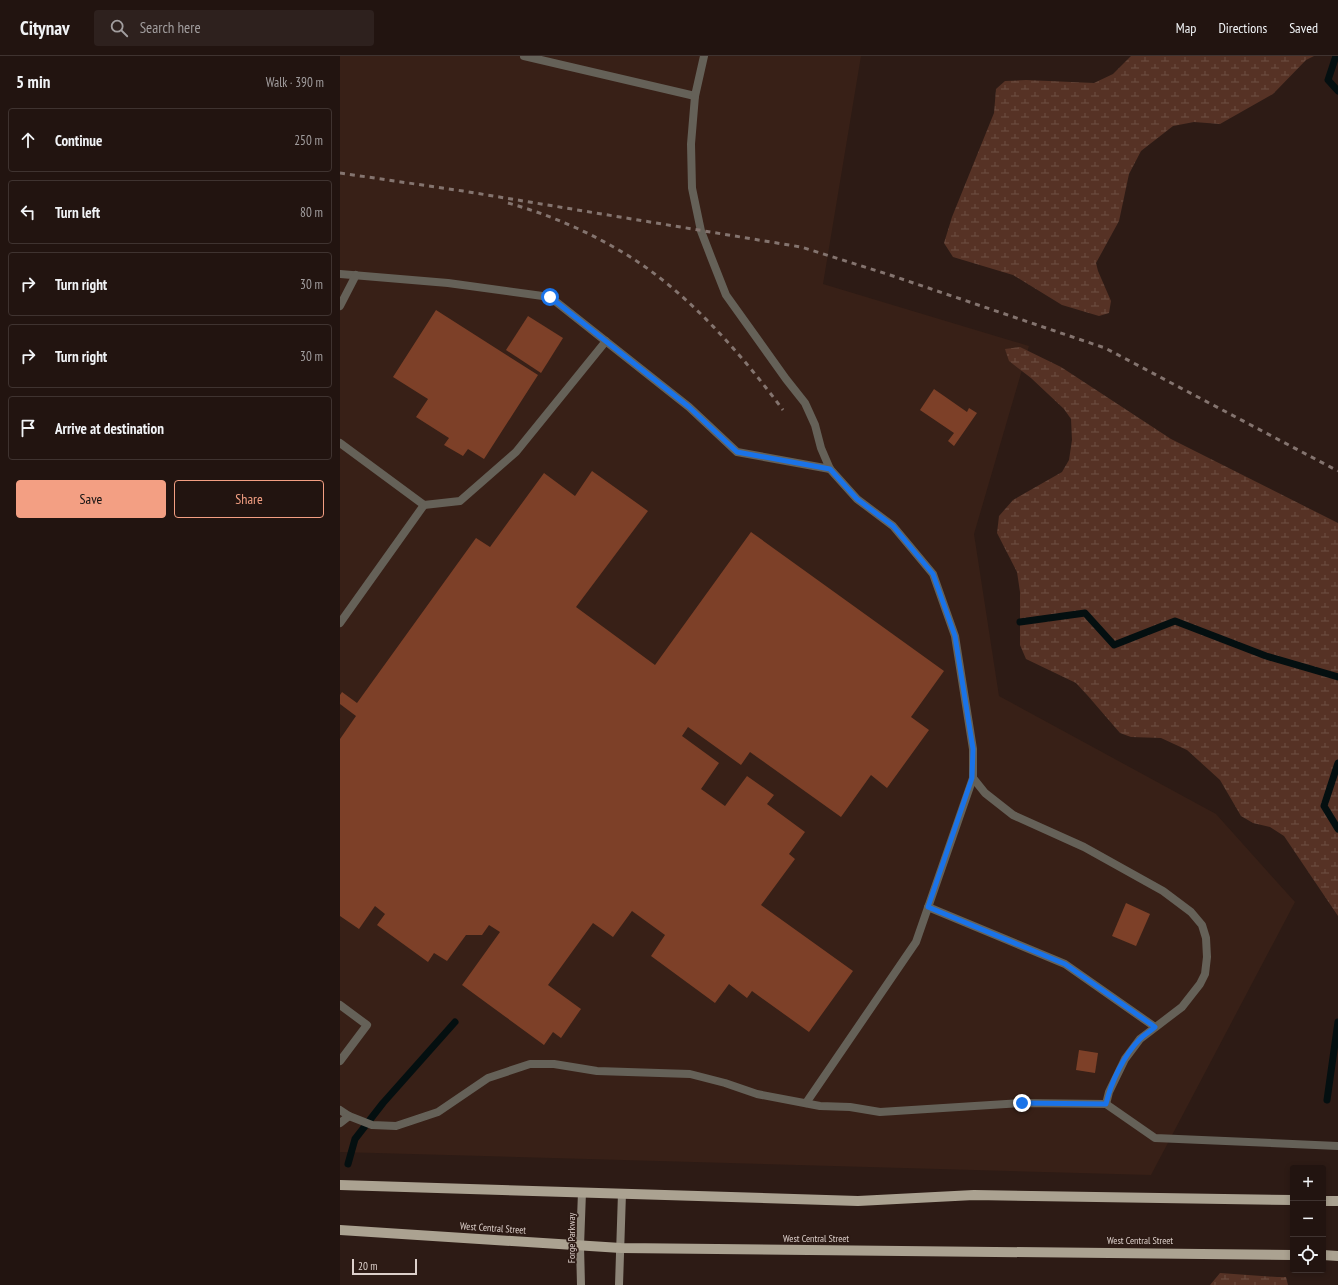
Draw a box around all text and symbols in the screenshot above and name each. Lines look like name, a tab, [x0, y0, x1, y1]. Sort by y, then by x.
search box	[94, 10, 374, 46]
text: Citynav	[20, 16, 70, 40]
icon: search	[108, 17, 130, 39]
text: Search here	[140, 18, 201, 37]
text: Map	[1176, 19, 1196, 37]
text: Directions	[1218, 19, 1267, 37]
text: Saved	[1289, 19, 1318, 37]
text: 5 min	[16, 71, 50, 93]
text: Walk · 390 m	[266, 74, 324, 91]
icon: ahead	[17, 129, 39, 151]
text: Continue	[55, 131, 102, 150]
text: 250 m	[294, 132, 323, 149]
icon: left	[17, 201, 39, 223]
text: Turn left	[55, 203, 100, 222]
text: 80 m	[300, 204, 323, 221]
icon: right	[17, 273, 39, 295]
text: Turn right	[55, 275, 107, 294]
text: 30 m	[300, 276, 323, 293]
route start	[541, 288, 559, 306]
icon: right	[17, 345, 39, 367]
text: Turn right	[55, 347, 107, 366]
text: 30 m	[300, 348, 323, 365]
icon: arrive	[17, 417, 39, 439]
text: Arrive at destination	[55, 419, 164, 438]
button: Save	[16, 480, 166, 518]
button: Share	[174, 480, 324, 518]
route end	[1013, 1094, 1031, 1112]
map controls	[1290, 1165, 1326, 1273]
button: +	[1290, 1165, 1326, 1201]
button: −	[1290, 1201, 1326, 1237]
street label: Forge Parkway	[565, 1213, 578, 1263]
street label: West Central Street	[460, 1219, 527, 1237]
street label: West Central Street	[783, 1232, 849, 1245]
street label: West Central Street	[1107, 1234, 1173, 1247]
button: locate	[1290, 1237, 1326, 1273]
scale bar	[352, 1257, 417, 1276]
text: 20 m	[358, 1259, 377, 1273]

